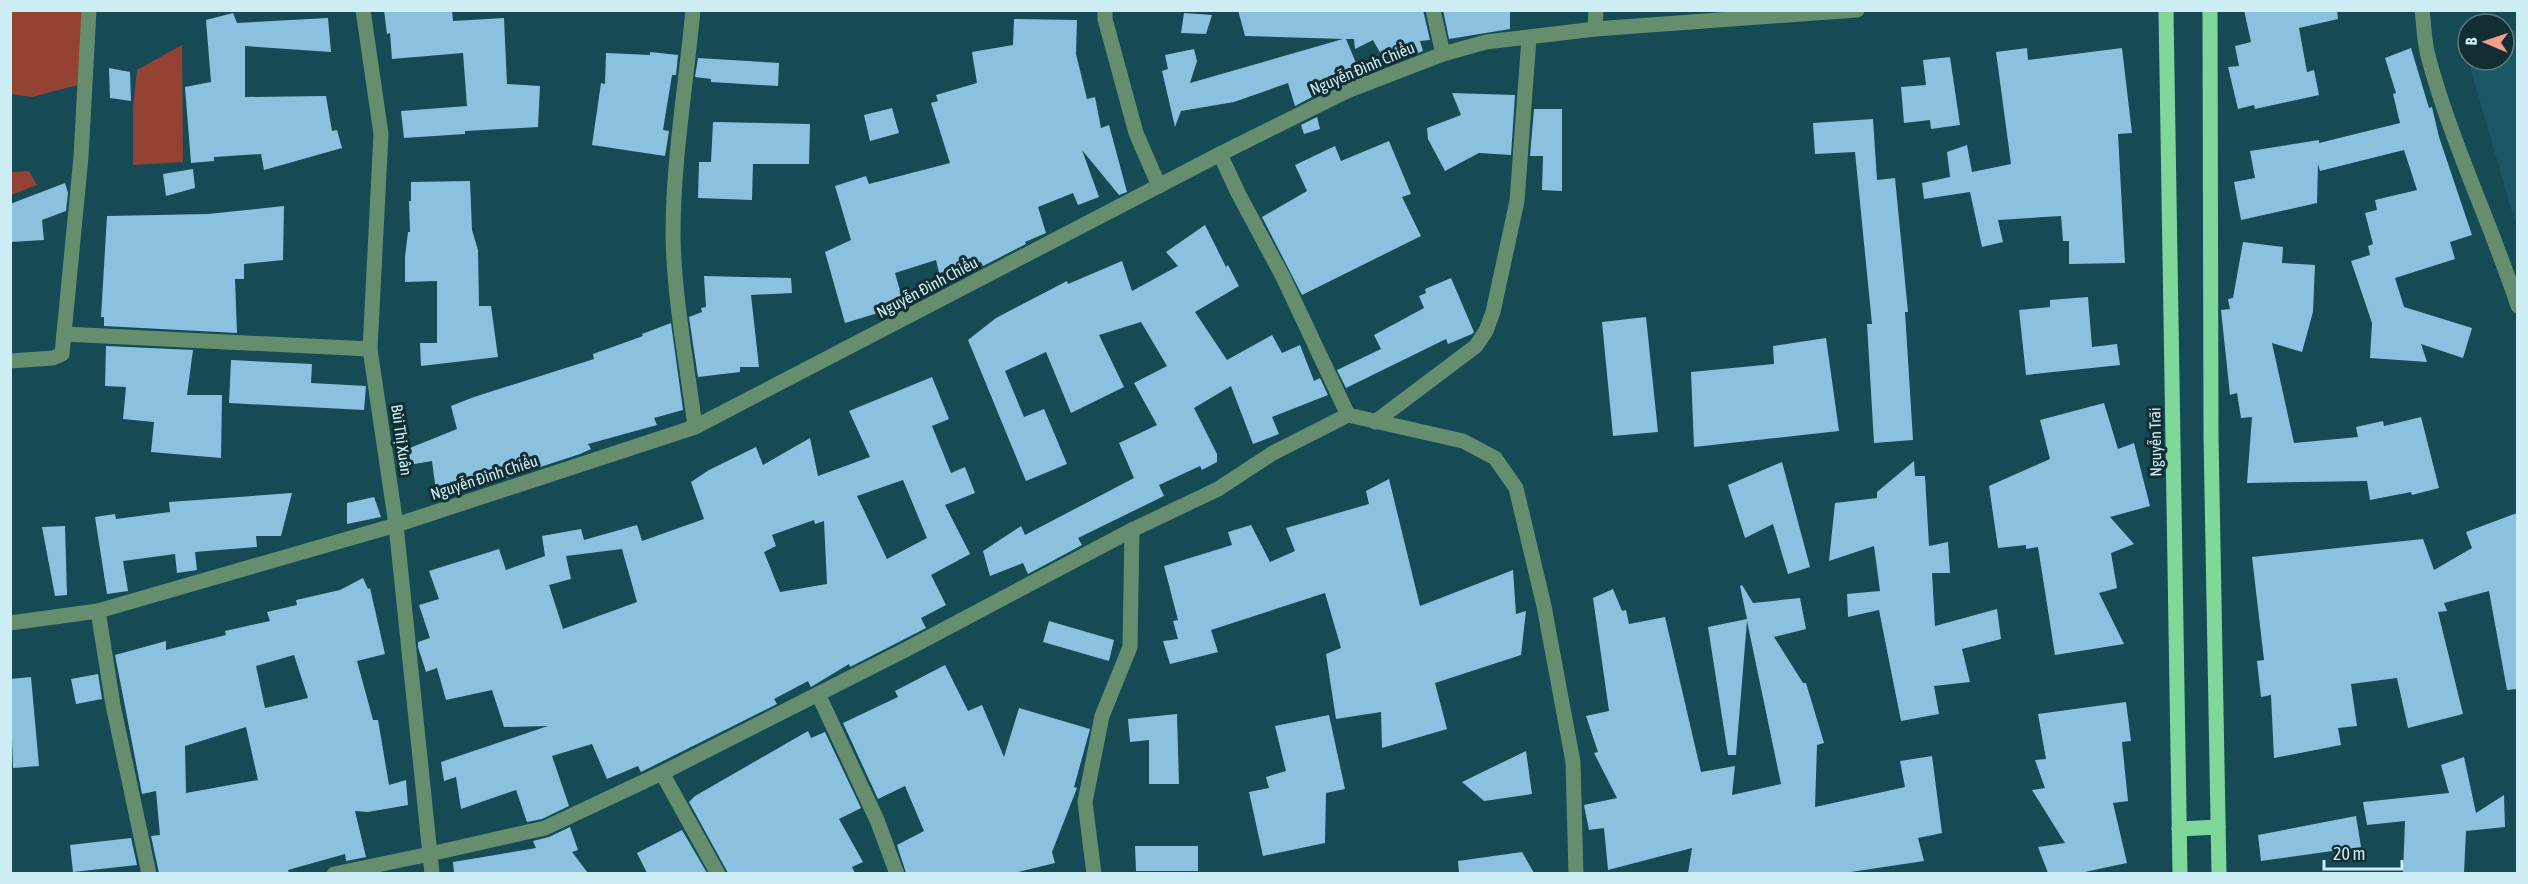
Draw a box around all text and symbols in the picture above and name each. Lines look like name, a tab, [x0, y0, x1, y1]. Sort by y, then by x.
north arrow	[2456, 12, 2516, 72]
street label: Nguyễn Đình Chiểu	[1307, 37, 1417, 99]
text: B	[2462, 37, 2480, 46]
street label: Nguyễn Đình Chiểu	[873, 252, 981, 322]
street label: Bùi Thị Xuân	[388, 403, 416, 477]
street label: Nguyễn Trãi	[2145, 407, 2166, 477]
street label: Nguyễn Đình Chiểu	[428, 450, 540, 504]
scale bar	[2324, 833, 2402, 871]
text: 20 m	[2333, 843, 2365, 864]

